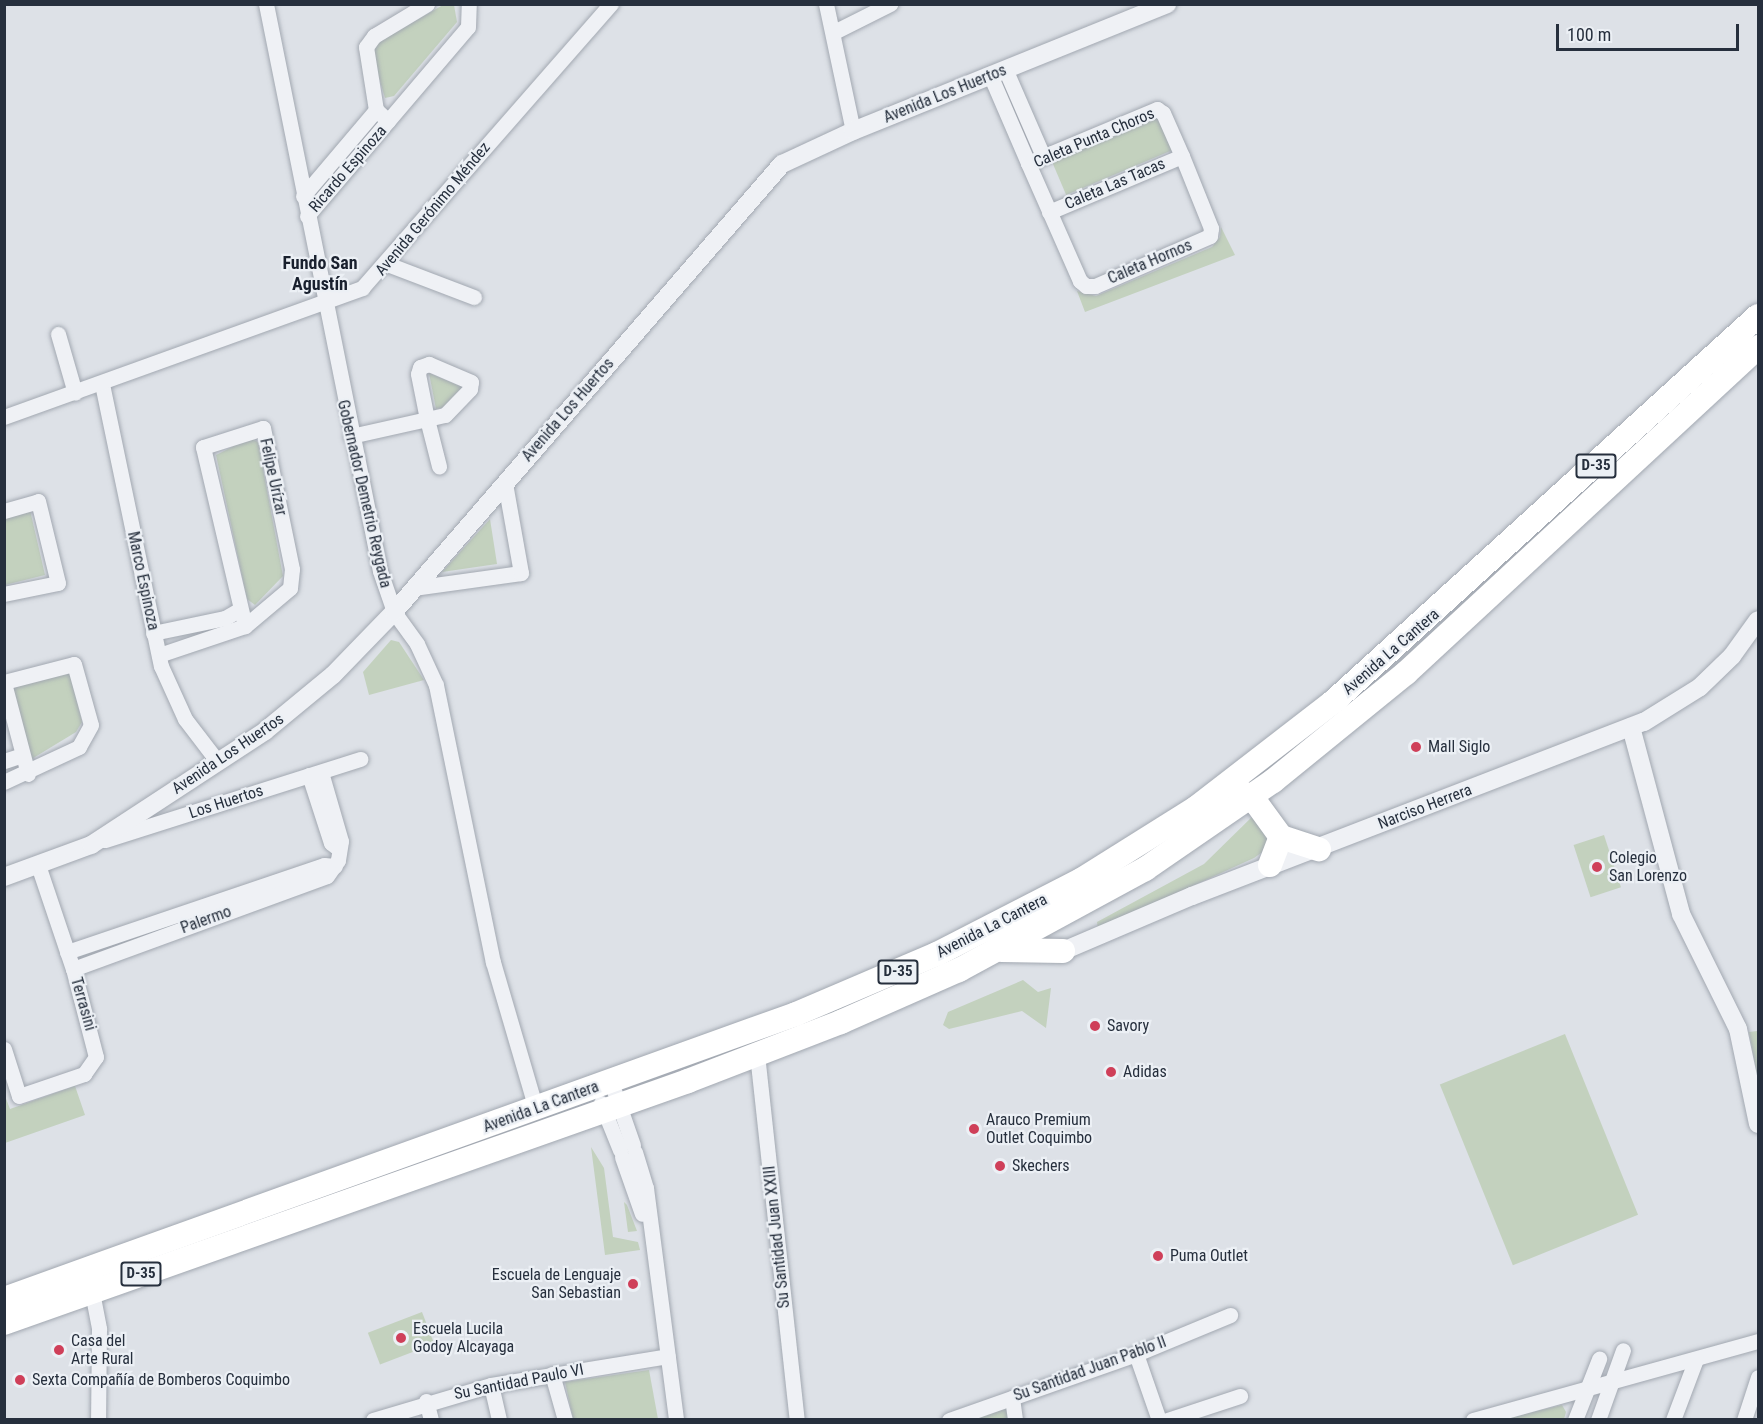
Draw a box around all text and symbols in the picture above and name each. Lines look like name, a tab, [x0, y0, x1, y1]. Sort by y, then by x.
scale bar	[1559, 12, 1742, 50]
text: 100 m	[1567, 24, 1611, 45]
street label: Avenida Los Huertos	[881, 61, 1009, 127]
street label: Caleta Punta Choros	[1031, 104, 1157, 172]
street label: Ricardo Espinoza	[305, 122, 391, 216]
street label: Avenida Gerónimo Méndez	[372, 138, 494, 280]
street label: Caleta Las Tacas	[1062, 154, 1168, 214]
street label: Caleta Hornos	[1105, 236, 1195, 288]
district label: Fundo San Agustín	[282, 253, 358, 296]
street label: Avenida Los Huertos	[518, 354, 618, 466]
street label: Gobernador Demetrio Reygada	[333, 398, 395, 590]
street label: Felipe Urízar	[255, 437, 291, 517]
road number: D-35	[1575, 454, 1617, 478]
street label: Marco Espinoza	[123, 530, 163, 632]
street label: Avenida La Cantera	[1339, 605, 1443, 699]
street label: Avenida Los Huertos	[168, 709, 288, 799]
place label: Mall Siglo	[1428, 737, 1490, 757]
marker: Mall Siglo	[1409, 740, 1423, 754]
street label: Narciso Herrera	[1375, 780, 1475, 834]
street label: Los Huertos	[186, 781, 266, 823]
place label: Colegio San Lorenzo	[1609, 848, 1687, 886]
marker: Colegio San Lorenzo	[1590, 860, 1604, 874]
street label: Avenida La Cantera	[933, 890, 1051, 962]
street label: Palermo	[178, 902, 234, 938]
road number: D-35	[877, 960, 919, 984]
street label: Terrasini	[66, 975, 100, 1033]
place label: Savory	[1107, 1016, 1149, 1036]
marker: Savory	[1088, 1019, 1102, 1033]
place label: Adidas	[1123, 1062, 1167, 1082]
marker: Adidas	[1104, 1065, 1118, 1079]
street label: Avenida La Cantera	[481, 1077, 601, 1137]
place label: Arauco Premium Outlet Coquimbo	[986, 1110, 1092, 1148]
marker: Arauco Premium Outlet Coquimbo	[967, 1122, 981, 1136]
place label: Skechers	[1012, 1156, 1070, 1176]
marker: Skechers	[993, 1159, 1007, 1173]
street label: Su Santidad Juan XXIII	[760, 1165, 794, 1309]
place label: Puma Outlet	[1170, 1246, 1248, 1266]
marker: Puma Outlet	[1151, 1249, 1165, 1263]
road number: D-35	[120, 1262, 162, 1286]
place label: Escuela de Lenguaje San Sebastian	[492, 1265, 621, 1303]
marker: Escuela de Lenguaje San Sebastian	[626, 1277, 640, 1291]
place label: Escuela Lucila Godoy Alcayaga	[413, 1319, 514, 1357]
place label: Casa del Arte Rural	[71, 1331, 134, 1369]
marker: Escuela Lucila Godoy Alcayaga	[394, 1331, 408, 1345]
street label: Su Santidad Juan Pablo II	[1011, 1332, 1169, 1406]
marker: Casa del Arte Rural	[52, 1343, 66, 1357]
street label: Su Santidad Paulo VI	[453, 1360, 585, 1404]
place label: Sexta Compañía de Bomberos Coquimbo	[32, 1370, 290, 1390]
marker: Sexta Compañía de Bomberos Coquimbo	[13, 1373, 27, 1387]

